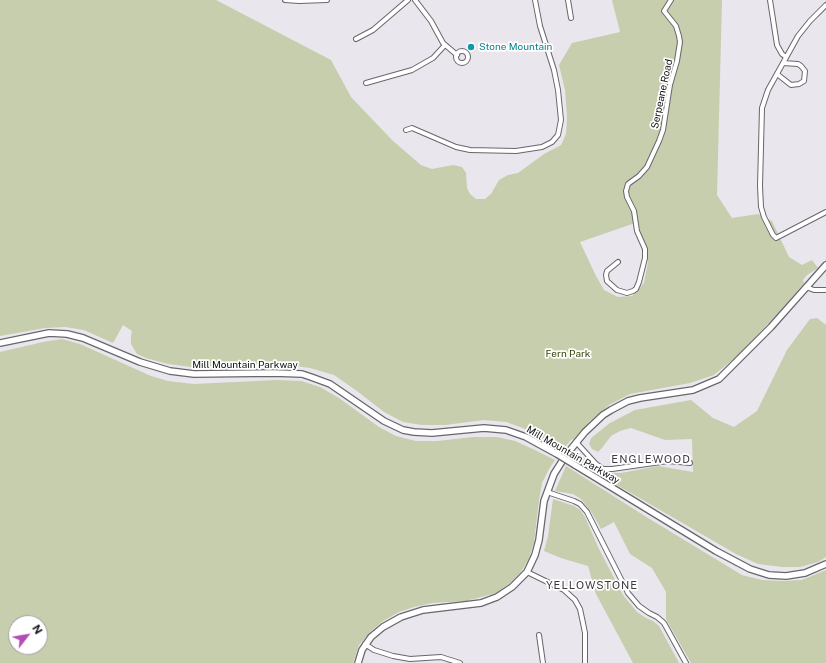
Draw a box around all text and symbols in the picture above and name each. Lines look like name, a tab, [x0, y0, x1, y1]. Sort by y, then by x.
place label: Stone Mountain	[479, 41, 552, 53]
marker: Stone Mountain	[466, 42, 476, 52]
street label: Serpeane Road	[649, 58, 675, 130]
park label: Fern Park	[546, 348, 590, 360]
street label: Mill Mountain Parkway	[192, 359, 298, 371]
street label: Mill Mountain Parkway	[524, 423, 622, 487]
district label: ENGLEWOOD	[611, 453, 691, 467]
district label: YELLOWSTONE	[546, 579, 638, 593]
north arrow	[8, 615, 48, 655]
text: N	[30, 623, 45, 636]

